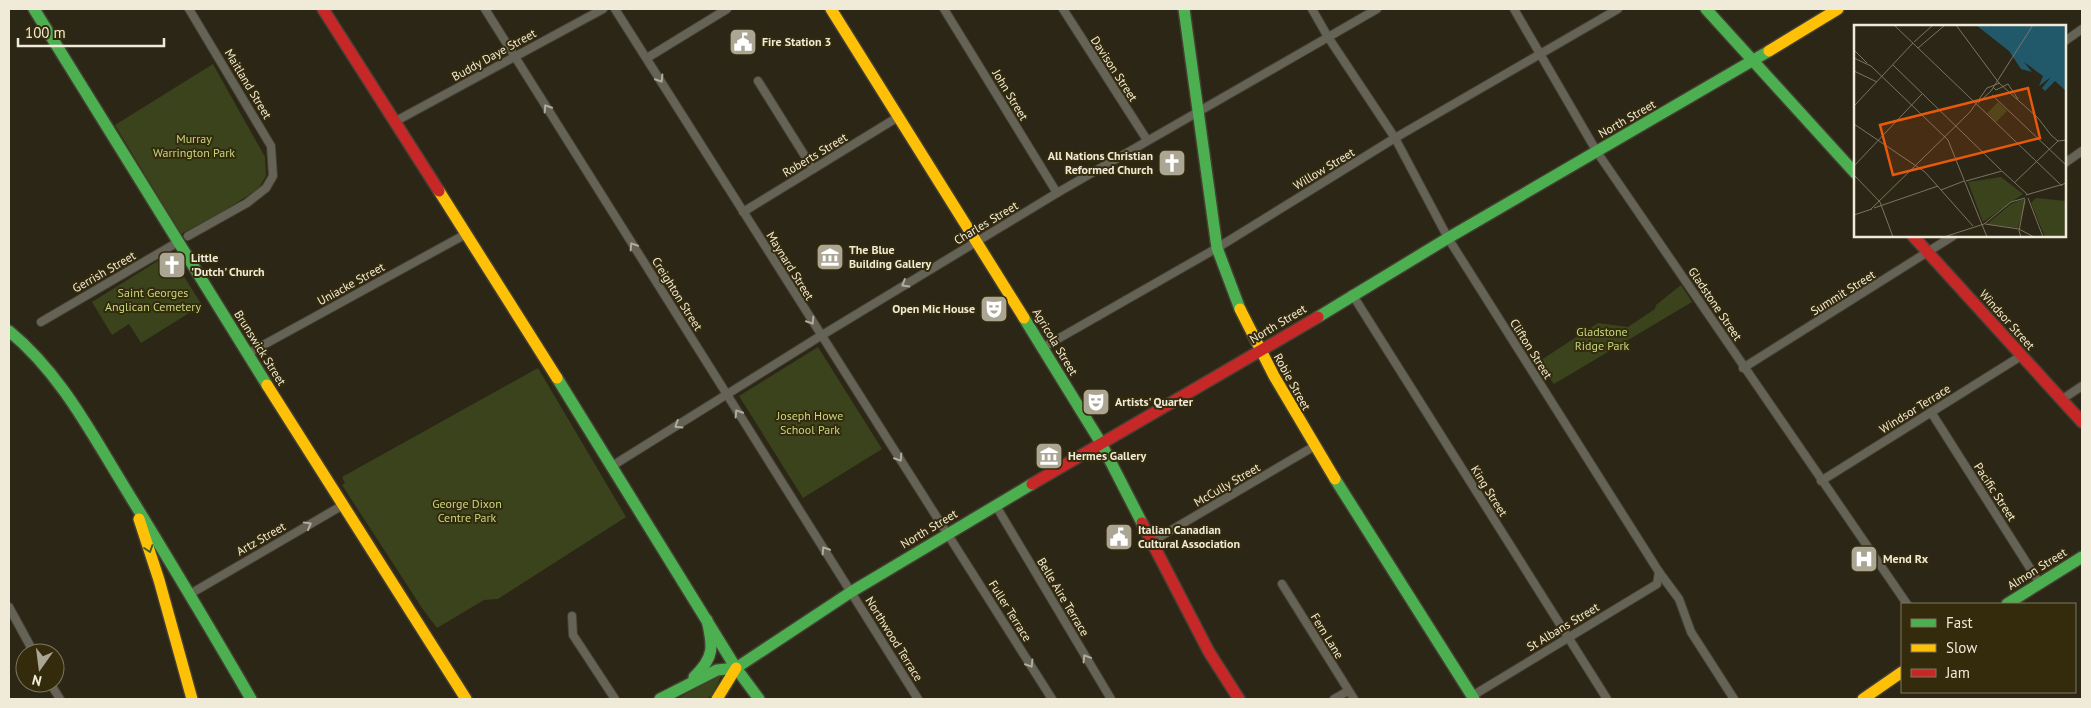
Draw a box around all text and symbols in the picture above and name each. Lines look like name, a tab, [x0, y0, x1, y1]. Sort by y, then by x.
scale bar	[18, 15, 164, 47]
text: 100 m	[25, 23, 66, 42]
street label: Buddy Daye Street	[449, 25, 538, 84]
inset map	[1854, 25, 2066, 238]
public building icon: Fire Station 3	[728, 27, 758, 57]
street label: Davison Street	[1088, 33, 1141, 104]
place label: Fire Station 3	[762, 34, 831, 49]
street label: Maitland Street	[222, 46, 275, 121]
street label: John Street	[989, 66, 1032, 123]
one-way arrow	[653, 74, 663, 83]
street label: North Street	[1596, 96, 1658, 141]
one-way arrow	[544, 104, 554, 113]
street label: Roberts Street	[780, 129, 850, 180]
park label: Murray Warrington Park	[153, 131, 235, 160]
street label: Willow Street	[1290, 144, 1357, 193]
place label: All Nations Christian Reformed Church	[1048, 148, 1153, 177]
church icon: All Nations Christian Reformed Church	[1157, 148, 1187, 178]
street label: Charles Street	[951, 198, 1020, 248]
street label: Maynard Street	[763, 229, 817, 303]
one-way arrow	[630, 242, 640, 251]
museum icon: The Blue Building Gallery	[815, 242, 845, 272]
place label: The Blue Building Gallery	[849, 242, 931, 271]
street label: Gerrish Street	[70, 247, 138, 296]
church icon: Little 'Dutch' Church	[157, 250, 187, 280]
place label: Little 'Dutch' Church	[191, 250, 265, 279]
street label: Creighton Street	[649, 254, 706, 333]
street label: Uniacke Street	[315, 259, 387, 308]
street label: Gladstone Street	[1685, 264, 1745, 343]
street label: Summit Street	[1808, 267, 1878, 318]
one-way arrow	[902, 278, 911, 288]
park label: Saint Georges Anglican Cemetery	[105, 285, 201, 314]
street label: Windsor Street	[1977, 287, 2038, 353]
theatre icon: Open Mic House	[979, 294, 1009, 324]
place label: Open Mic House	[892, 301, 975, 316]
street label: North Street	[1247, 301, 1309, 346]
street label: Agricola Street	[1030, 306, 1081, 378]
street label: Brunswick Street	[231, 307, 290, 388]
one-way arrow	[805, 315, 815, 324]
street label: Clifton Street	[1507, 316, 1556, 382]
park label: Gladstone Ridge Park	[1575, 324, 1630, 353]
street label: Robie Street	[1271, 351, 1314, 413]
street label: Windsor Terrace	[1876, 381, 1953, 436]
theatre icon: Artists' Quarter	[1081, 387, 1111, 417]
place label: Artists' Quarter	[1115, 394, 1194, 409]
park label: Joseph Howe School Park	[776, 408, 843, 437]
one-way arrow	[735, 409, 745, 418]
one-way arrow	[674, 418, 683, 428]
museum icon: Hermes Gallery	[1034, 441, 1064, 471]
place label: Hermes Gallery	[1068, 448, 1146, 463]
one-way arrow	[893, 452, 902, 461]
street label: McCully Street	[1191, 460, 1263, 510]
street label: Pacific Street	[1971, 460, 2020, 524]
street label: King Street	[1468, 462, 1511, 519]
park label: George Dixon Centre Park	[432, 496, 502, 525]
street label: North Street	[898, 506, 960, 551]
street label: Artz Street	[233, 518, 288, 559]
one-way arrow	[302, 521, 311, 531]
public building icon: Italian Canadian Cultural Association	[1104, 522, 1134, 552]
place label: Italian Canadian Cultural Association	[1138, 522, 1240, 551]
hospital icon: Mend Rx	[1849, 544, 1879, 574]
street label: Almon Street	[2004, 544, 2069, 593]
one-way arrow	[143, 545, 153, 553]
one-way arrow	[822, 547, 832, 556]
place label: Mend Rx	[1883, 551, 1929, 566]
street label: Belle Aire Terrace	[1034, 555, 1093, 639]
street label: Fuller Terrace	[986, 577, 1035, 644]
street label: Northwood Terrace	[862, 594, 926, 684]
street label: St Albans Street	[1524, 599, 1602, 654]
legend	[1901, 603, 2076, 693]
street label: Fern Lane	[1308, 610, 1347, 661]
text: Fast	[1946, 613, 1973, 632]
text: Slow	[1946, 638, 1977, 657]
north arrow	[15, 643, 65, 693]
one-way arrow	[1082, 654, 1092, 663]
one-way arrow	[1024, 659, 1033, 668]
text: Jam	[1945, 663, 1970, 682]
text: N	[30, 671, 43, 690]

